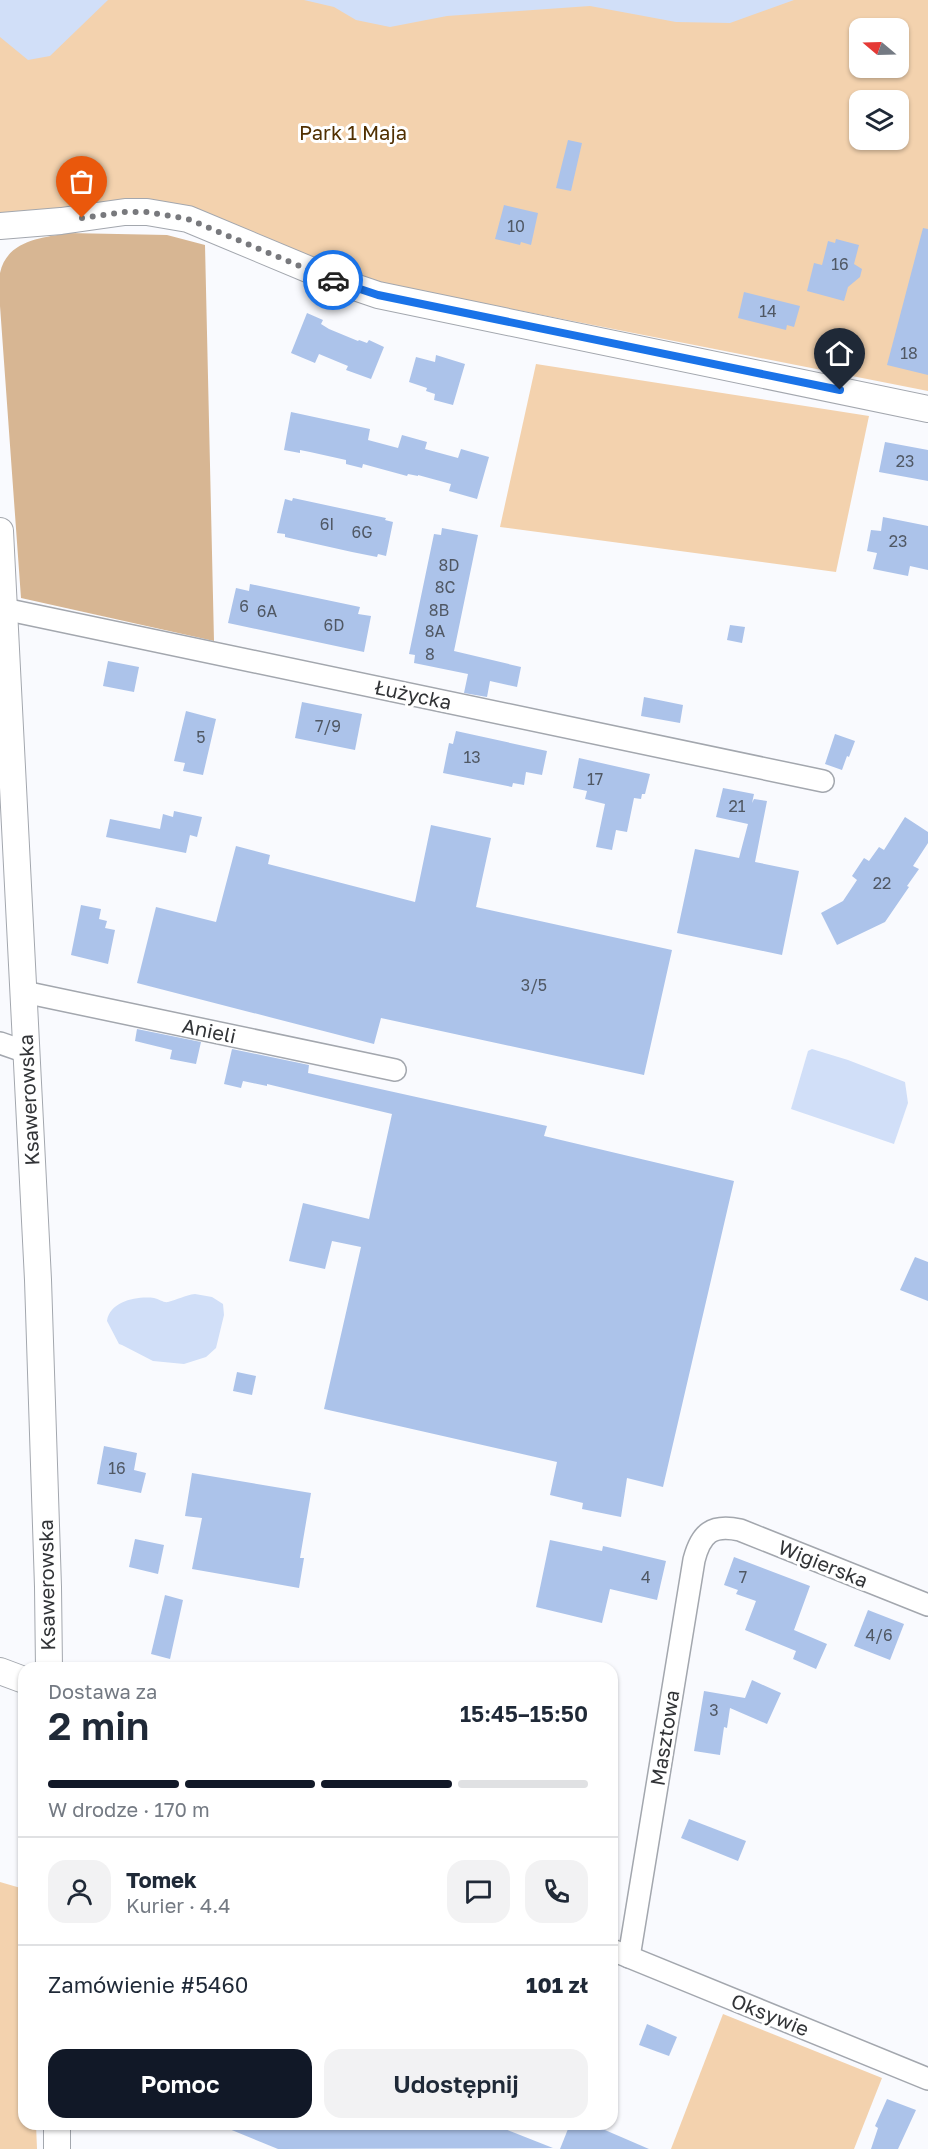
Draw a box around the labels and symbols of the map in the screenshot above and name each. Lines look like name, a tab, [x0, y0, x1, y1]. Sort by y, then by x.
north arrow	[849, 18, 909, 78]
park label: Park 1 Maja	[299, 120, 407, 144]
pin	[56, 156, 107, 218]
house number: 10	[507, 216, 525, 236]
courier	[303, 250, 363, 310]
house number: 16	[831, 254, 849, 274]
house number: 14	[759, 301, 777, 321]
pin	[814, 328, 865, 390]
house number: 18	[900, 343, 918, 363]
house number: 23	[896, 451, 914, 471]
house number: 6I	[320, 514, 334, 534]
house number: 6G	[352, 522, 372, 542]
house number: 23	[889, 531, 907, 551]
house number: 8D	[439, 555, 459, 575]
house number: 8C	[435, 577, 455, 597]
house number: 6	[239, 596, 249, 616]
house number: 8B	[429, 600, 449, 620]
house number: 6A	[257, 601, 277, 621]
house number: 6D	[324, 615, 344, 635]
house number: 8A	[425, 621, 446, 641]
house number: 8	[425, 644, 435, 664]
street label: Łużycka	[373, 674, 454, 714]
house number: 7/9	[315, 716, 341, 736]
house number: 5	[196, 727, 206, 747]
house number: 13	[463, 747, 481, 767]
house number: 17	[587, 769, 603, 789]
house number: 21	[728, 796, 746, 816]
house number: 22	[873, 873, 891, 893]
house number: 3/5	[521, 975, 547, 995]
street label: Anieli	[180, 1013, 238, 1047]
street label: Ksawerowska	[13, 1034, 43, 1166]
house number: 16	[108, 1458, 126, 1478]
street label: Ksawerowska	[33, 1519, 59, 1651]
street label: Wigierska	[775, 1534, 872, 1592]
house number: 4	[641, 1567, 651, 1587]
house number: 7	[739, 1567, 747, 1587]
house number: 4/6	[865, 1625, 893, 1645]
street label: Masztowa	[645, 1688, 683, 1787]
house number: 3	[709, 1700, 719, 1720]
street label: Oksywie	[728, 1988, 813, 2040]

